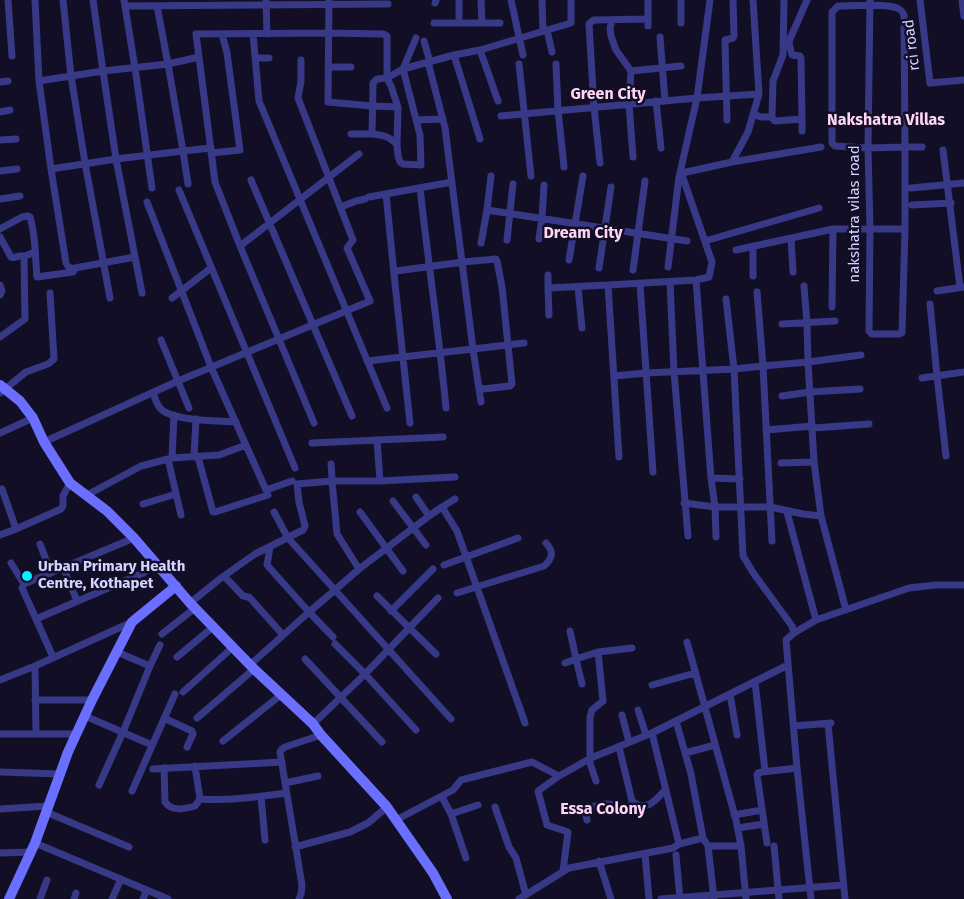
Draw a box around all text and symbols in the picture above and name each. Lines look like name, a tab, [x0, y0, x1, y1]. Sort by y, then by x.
street label: rci road	[900, 18, 924, 72]
district label: Green City	[570, 85, 646, 105]
district label: Nakshatra Villas	[827, 111, 945, 131]
street label: nakshatra vilas road	[846, 145, 864, 283]
district label: Dream City	[543, 224, 623, 244]
place label: Urban Primary Health Centre, Kothapet	[38, 558, 185, 593]
marker: Urban Primary Health Centre, Kothapet	[20, 569, 34, 583]
district label: Essa Colony	[560, 800, 646, 820]

